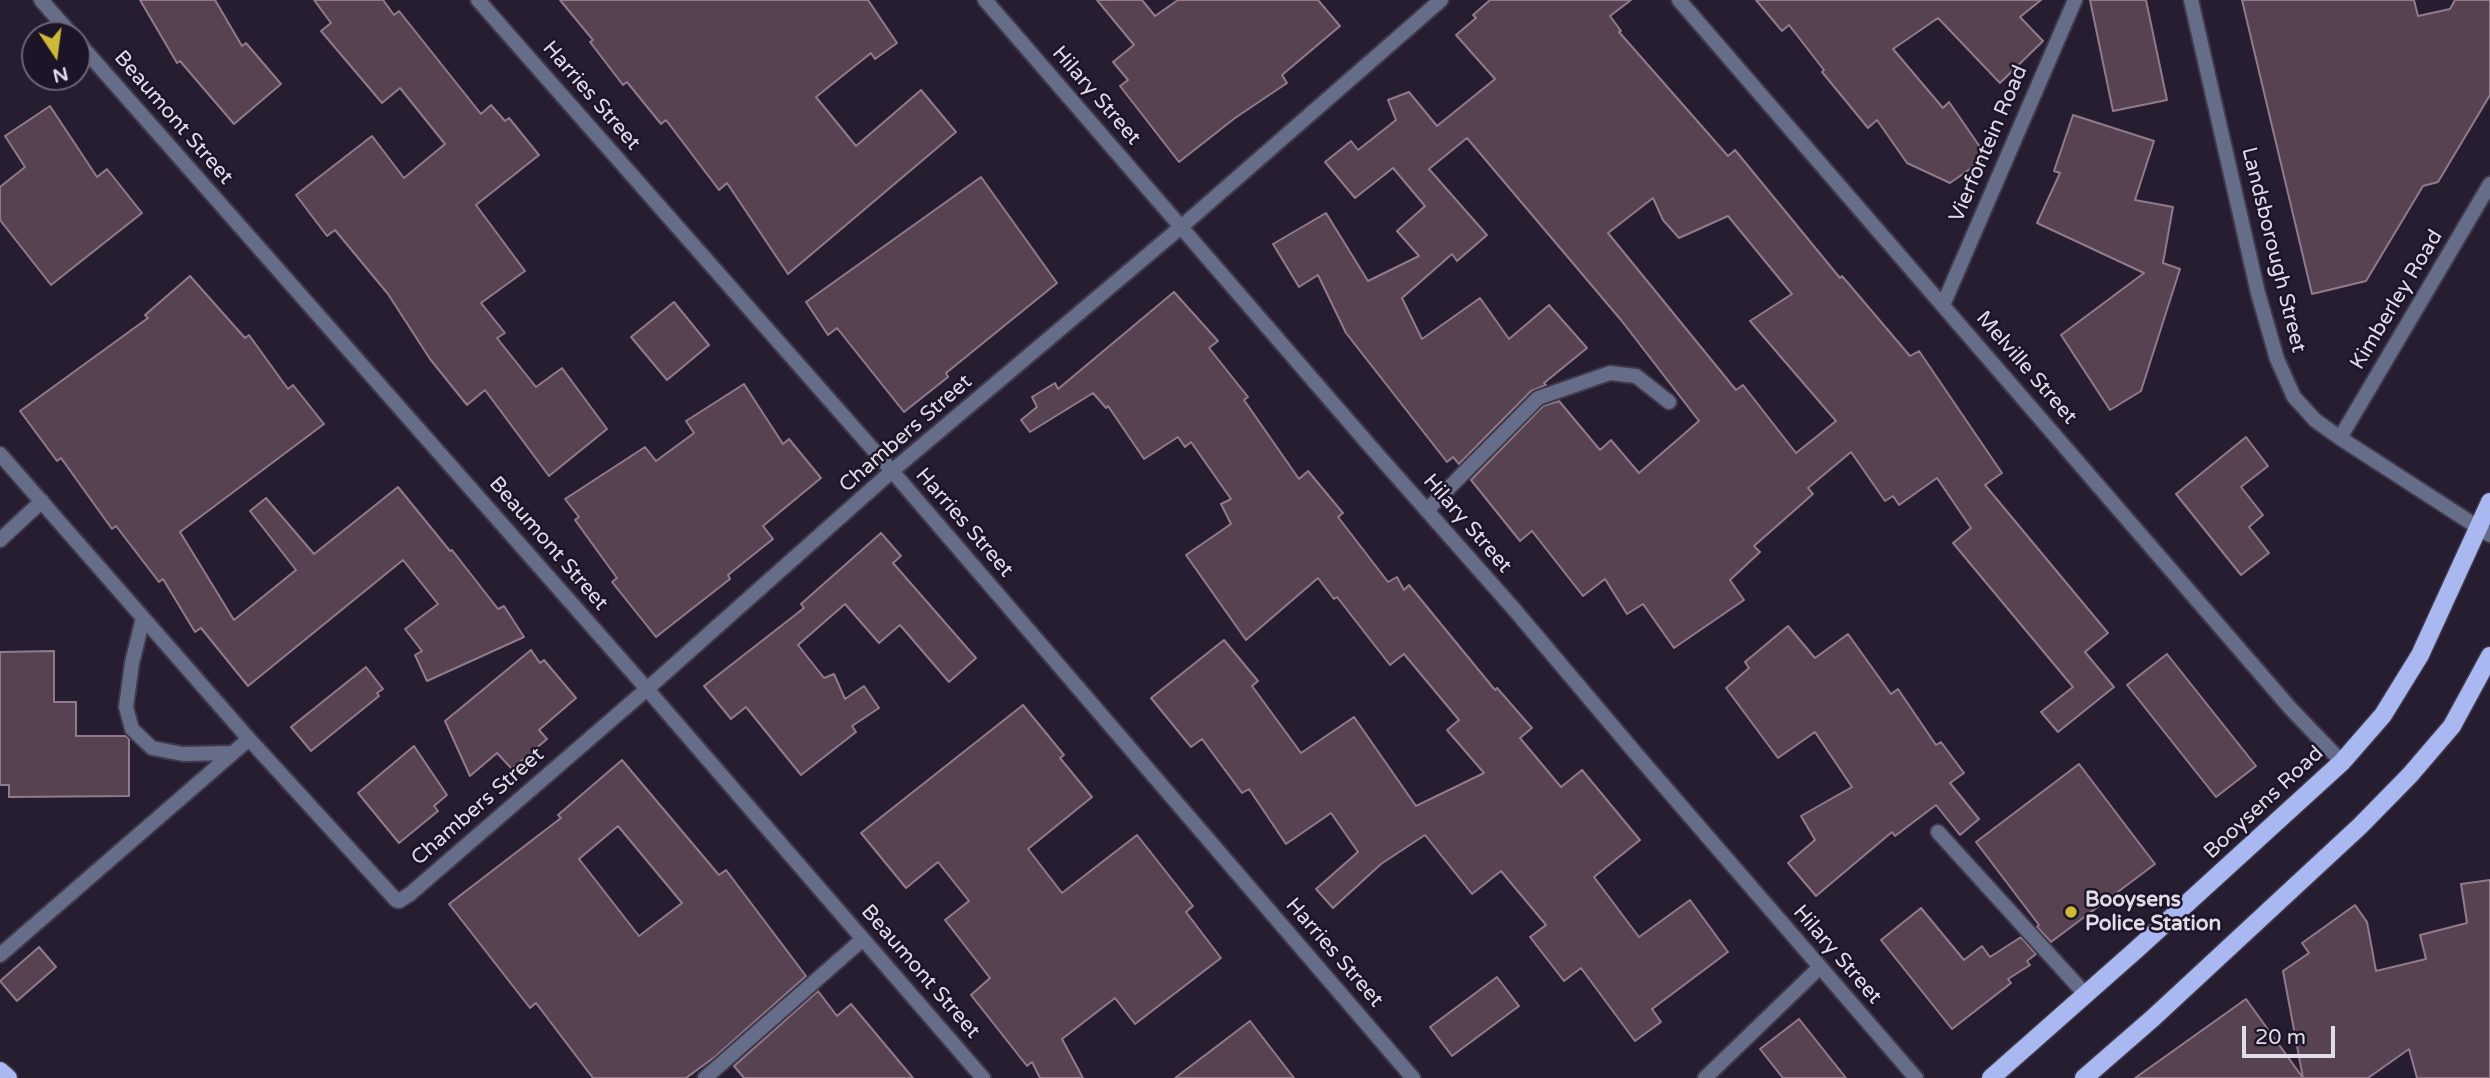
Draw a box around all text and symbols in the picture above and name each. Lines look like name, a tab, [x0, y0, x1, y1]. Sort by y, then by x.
north arrow	[21, 21, 91, 91]
street label: Harries Street	[537, 36, 645, 156]
street label: Hilary Street	[1046, 41, 1146, 151]
street label: Beaumont Street	[108, 46, 238, 190]
text: N	[50, 62, 70, 87]
street label: Vierfontein Road	[1945, 62, 2033, 226]
street label: Landsborough Street	[2235, 145, 2311, 355]
street label: Kimberley Road	[2345, 226, 2449, 374]
street label: Melville Street	[1970, 306, 2082, 430]
street label: Chambers Street	[835, 370, 977, 498]
street label: Harries Street	[910, 463, 1018, 583]
street label: Hilary Street	[1417, 469, 1517, 579]
street label: Beaumont Street	[483, 472, 613, 616]
street label: Booysens Road	[2199, 741, 2329, 865]
street label: Chambers Street	[407, 743, 549, 871]
place label: Booysens Police Station	[2085, 887, 2221, 937]
street label: Harries Street	[1280, 893, 1388, 1013]
street label: Beaumont Street	[855, 900, 985, 1044]
street label: Hilary Street	[1787, 900, 1887, 1010]
marker: Booysens Police Station	[2063, 904, 2079, 920]
scale bar	[2245, 1012, 2338, 1056]
text: 20 m	[2255, 1025, 2306, 1050]

